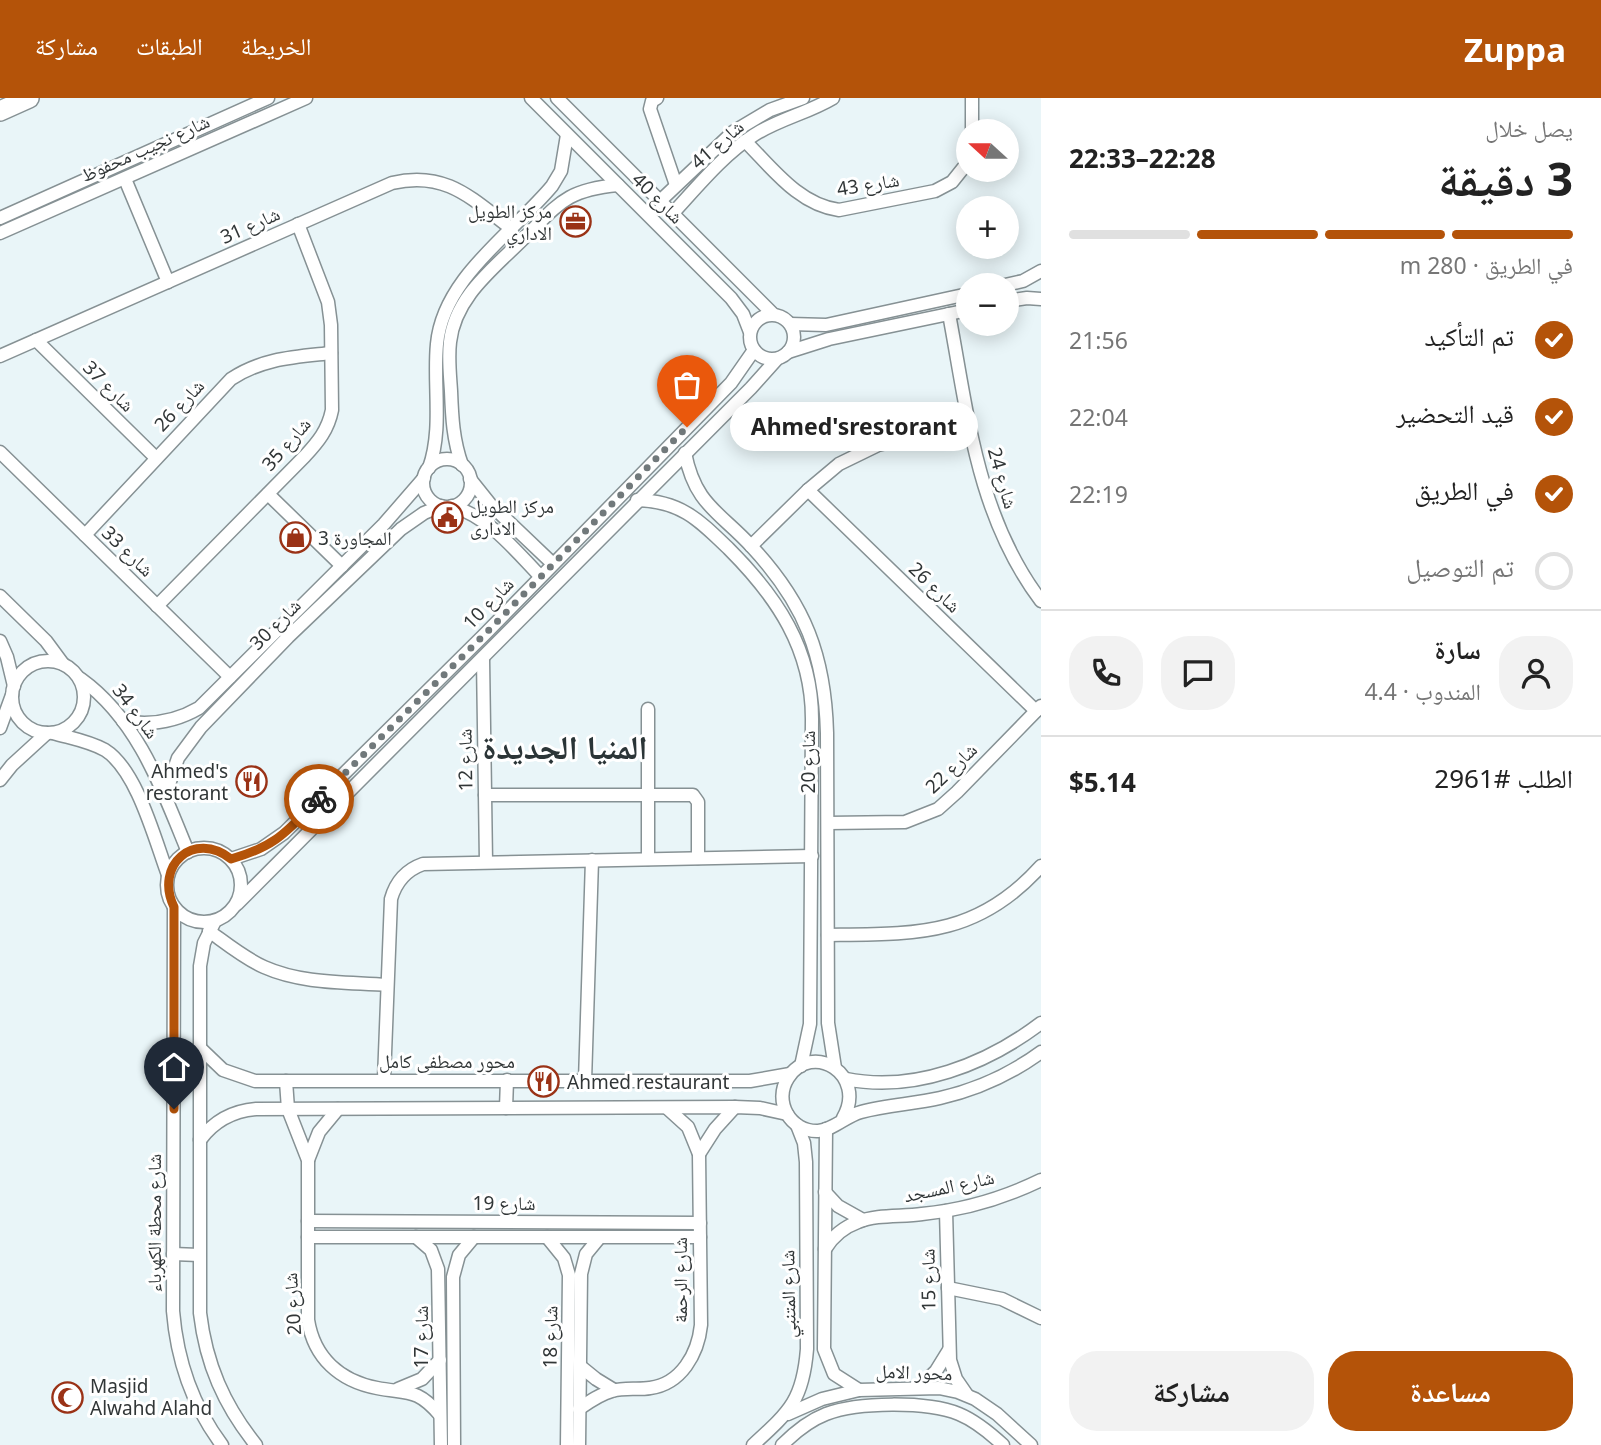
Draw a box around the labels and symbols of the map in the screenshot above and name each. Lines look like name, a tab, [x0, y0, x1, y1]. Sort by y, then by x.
street label: شارع نجيب محفوظ	[76, 108, 214, 188]
street label: شارع 41	[685, 114, 749, 174]
north arrow	[956, 119, 1018, 182]
street label: شارع 43	[835, 166, 901, 202]
street label: شارع 40	[627, 167, 689, 229]
place label: مركز الطويل الاداري	[468, 198, 552, 249]
street label: شارع 31	[216, 200, 284, 250]
office icon: مركز الطويل الاداري	[558, 205, 592, 239]
street label: شارع 37	[78, 355, 140, 417]
pin	[657, 355, 717, 427]
street label: شارع 26	[148, 373, 210, 437]
callout: Ahmed'srestorant	[729, 402, 978, 452]
street label: شارع 35	[256, 412, 316, 476]
street label: شارع 24	[982, 444, 1024, 512]
place label: مركز الطويل الادارى	[470, 493, 554, 541]
public building icon: مركز الطويل الادارى	[430, 500, 464, 534]
street label: شارع 33	[96, 520, 160, 582]
shop icon: المجاورة 3	[278, 521, 312, 555]
place label: المجاورة 3	[318, 525, 392, 551]
street label: شارع 26	[903, 556, 967, 618]
street label: شارع 10	[457, 571, 519, 635]
street label: شارع 30	[244, 593, 306, 655]
street label: شارع 34	[107, 678, 165, 744]
district label: المنيا الجديدة	[482, 724, 648, 769]
street label: شارع 12	[451, 728, 479, 792]
street label: شارع 20	[795, 731, 821, 793]
street label: شارع 22	[919, 737, 983, 799]
place label: Ahmed's restorant	[146, 758, 228, 806]
courier	[284, 764, 354, 834]
restaurant icon: Ahmed's restorant	[234, 765, 268, 799]
pin	[144, 1037, 204, 1109]
street label: محور مصطفى كامل	[379, 1048, 515, 1074]
restaurant icon: Ahmed restaurant	[527, 1065, 561, 1099]
place label: Ahmed restaurant	[567, 1069, 729, 1095]
street label: شارع محطة الكهرباء	[141, 1154, 167, 1292]
street label: شارع المسجد	[901, 1164, 997, 1208]
street label: شارع 19	[473, 1190, 535, 1216]
street label: شارع الرحمة	[667, 1237, 693, 1323]
street label: شارع 15	[914, 1248, 942, 1312]
street label: شارع المتنبي	[774, 1250, 805, 1338]
street label: شارع 20	[277, 1272, 307, 1336]
street label: شارع 18	[536, 1305, 564, 1369]
street label: شارع 17	[408, 1306, 434, 1368]
street label: محور الامل	[875, 1358, 953, 1386]
place label: Masjid Alwahd Alahd	[90, 1373, 212, 1421]
mosque icon: Masjid Alwahd Alahd	[50, 1380, 84, 1414]

